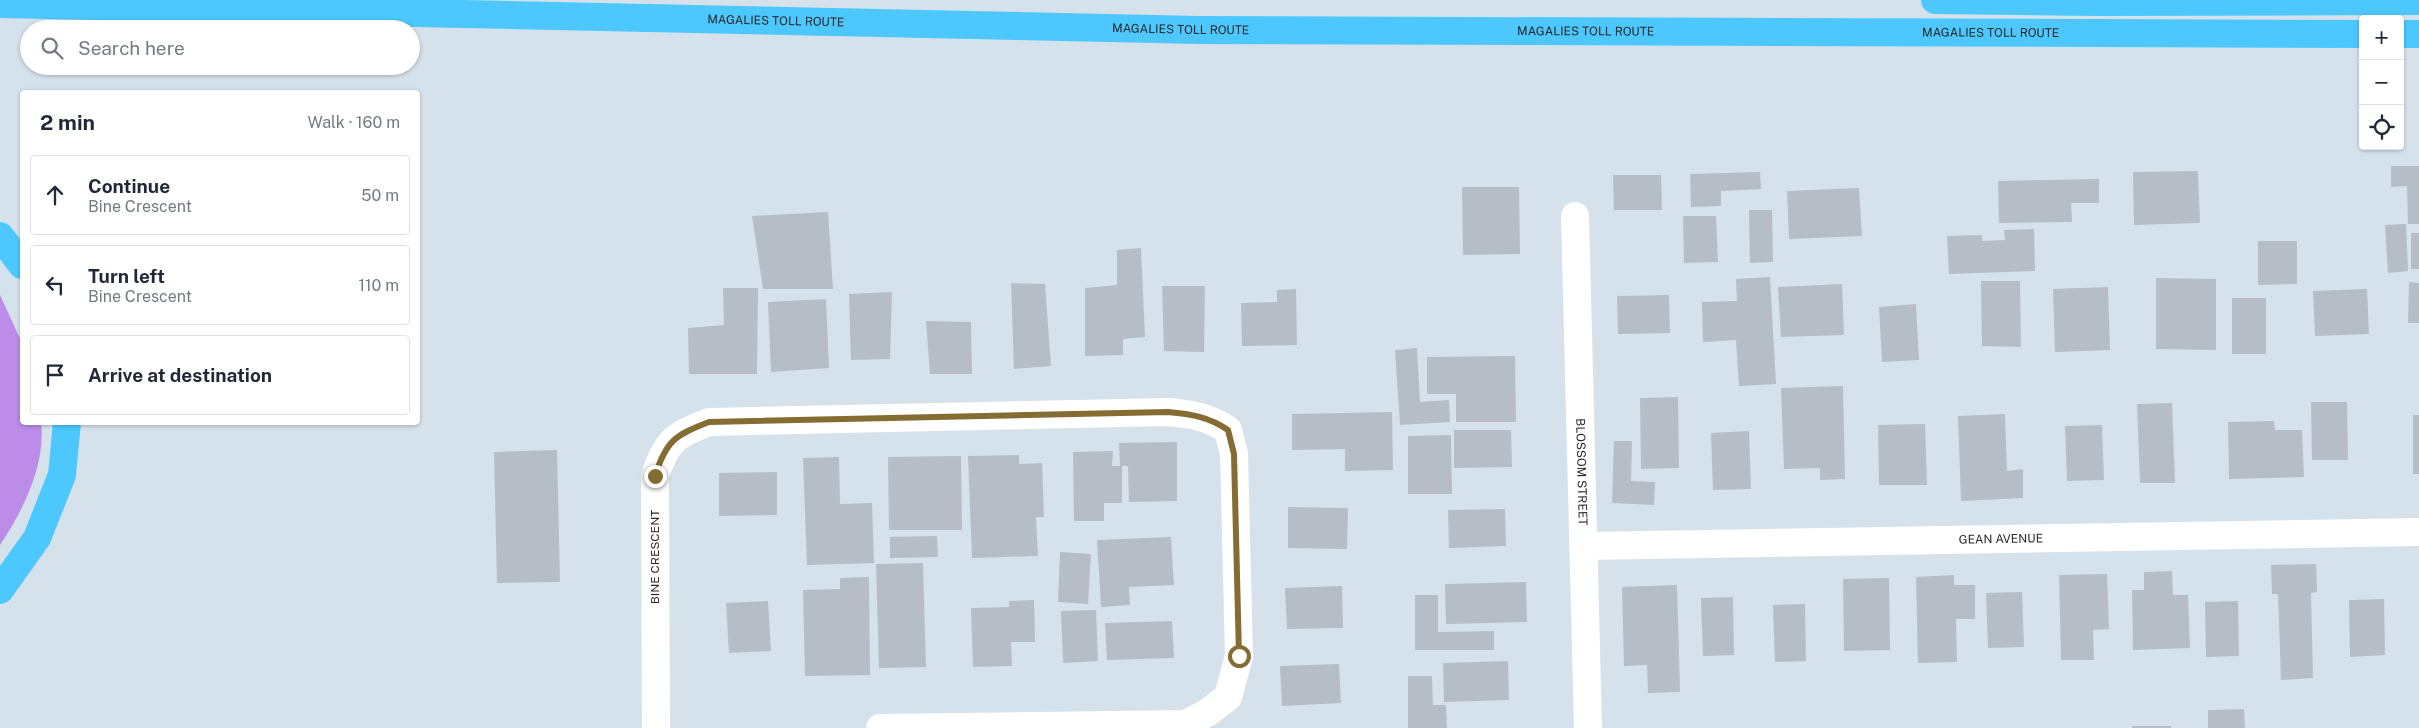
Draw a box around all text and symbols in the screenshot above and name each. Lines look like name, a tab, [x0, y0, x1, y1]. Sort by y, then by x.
street label: MAGALIES TOLL ROUTE	[707, 12, 845, 29]
map controls	[2359, 15, 2404, 150]
button: +	[2359, 15, 2404, 60]
search box	[20, 20, 420, 75]
street label: MAGALIES TOLL ROUTE	[1112, 21, 1249, 37]
street label: MAGALIES TOLL ROUTE	[1517, 24, 1654, 39]
street label: MAGALIES TOLL ROUTE	[1922, 25, 2059, 40]
icon: search	[38, 34, 66, 62]
text: Search here	[78, 37, 185, 59]
button: −	[2359, 60, 2404, 105]
button: locate	[2359, 105, 2404, 150]
text: 2 min	[40, 110, 95, 135]
text: Walk · 160 m	[308, 113, 400, 132]
text: Continue	[88, 175, 170, 197]
icon: ahead	[41, 181, 69, 209]
text: 50 m	[361, 186, 399, 205]
text: Bine Crescent	[88, 197, 192, 216]
text: Turn left	[88, 265, 165, 287]
icon: left	[41, 271, 69, 299]
text: 110 m	[358, 276, 399, 295]
text: Bine Crescent	[88, 287, 192, 306]
icon: arrive	[41, 361, 69, 389]
text: Arrive at destination	[88, 364, 272, 386]
street label: BLOSSOM STREET	[1573, 418, 1590, 526]
route end	[644, 465, 667, 488]
street label: BINE CRESCENT	[648, 510, 662, 604]
street label: GEAN AVENUE	[1959, 531, 2043, 547]
route start	[1228, 645, 1251, 668]

